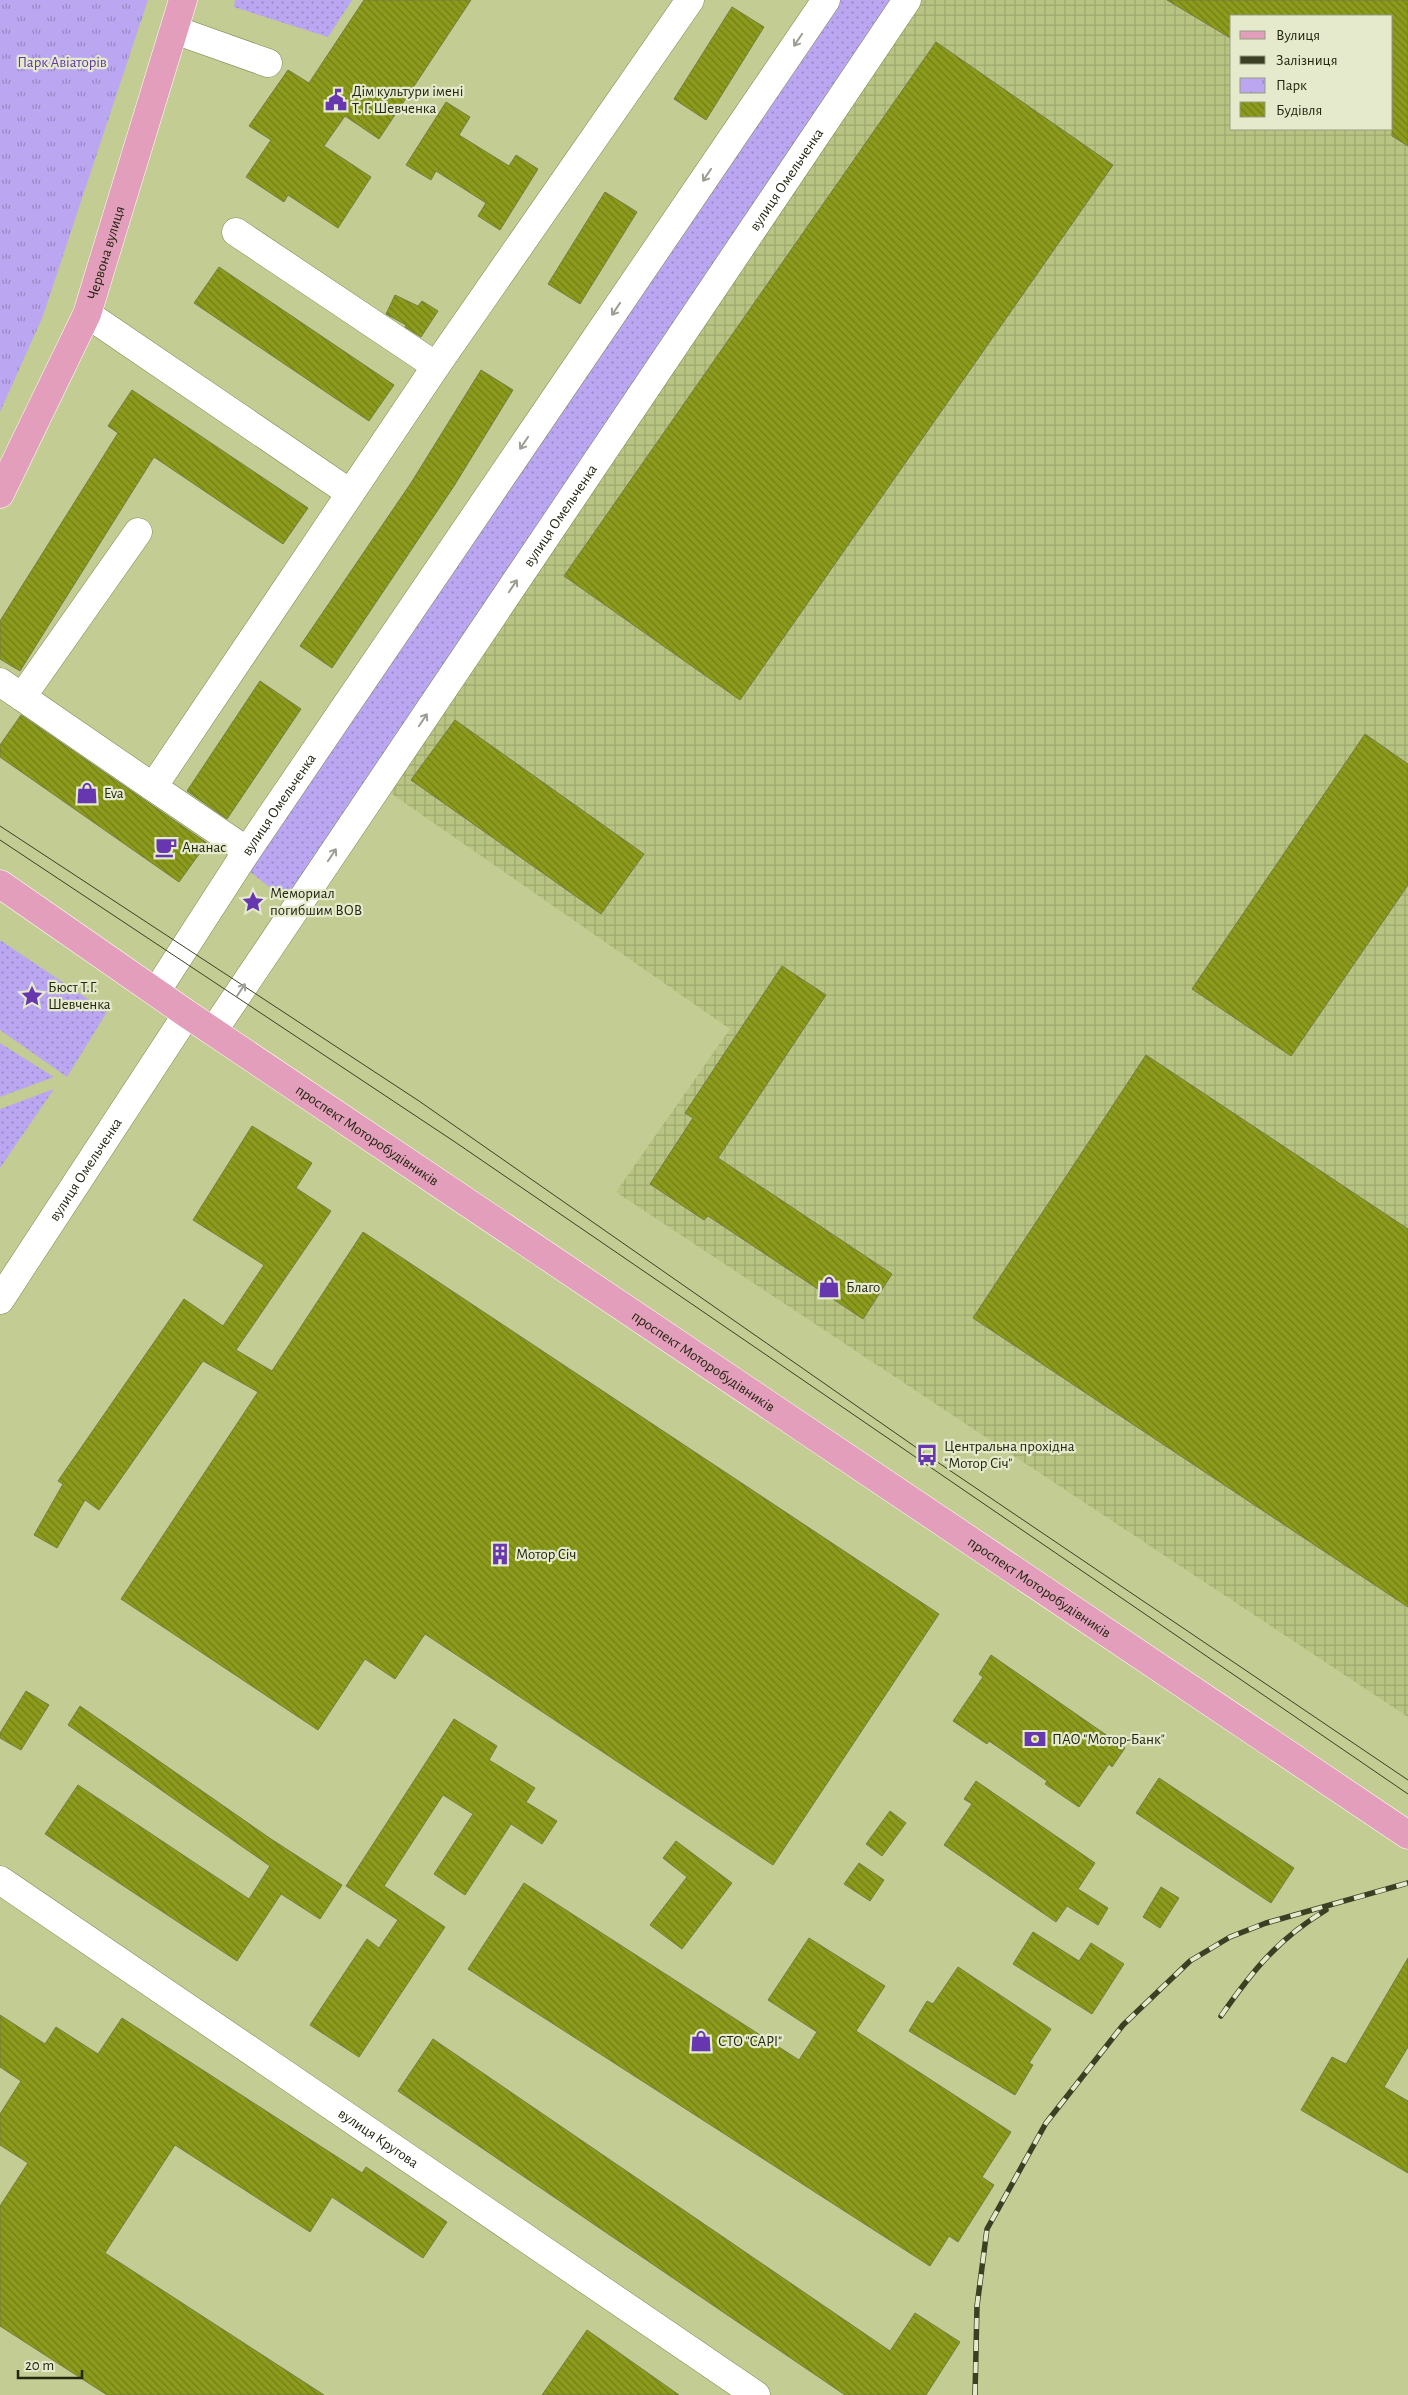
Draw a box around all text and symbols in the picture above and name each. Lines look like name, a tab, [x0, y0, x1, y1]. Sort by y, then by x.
legend	[1230, 15, 1393, 130]
text: Вулиця	[1276, 28, 1320, 43]
one-way arrow	[793, 33, 803, 47]
text: Залізниця	[1276, 53, 1337, 68]
park label: Парк Авіаторів	[17, 55, 107, 70]
text: Парк	[1276, 78, 1307, 93]
place label: Дім культури імені Т. Г. Шевченка	[352, 84, 463, 116]
public building icon: Дім культури імені Т. Г. Шевченка	[323, 87, 349, 113]
text: Будівля	[1276, 103, 1322, 118]
street label: вулиця Омельченка	[747, 126, 826, 233]
one-way arrow	[702, 167, 712, 181]
street label: Червона вулиця	[84, 204, 127, 301]
one-way arrow	[610, 302, 621, 316]
one-way arrow	[519, 436, 529, 450]
street label: вулиця Омельченка	[520, 462, 600, 569]
one-way arrow	[508, 579, 518, 593]
one-way arrow	[418, 714, 428, 728]
street label: вулиця Омельченка	[239, 751, 319, 858]
shop icon: Eva	[74, 780, 100, 806]
place label: Eva	[104, 786, 124, 801]
cafe icon: Ананас	[153, 834, 179, 860]
place label: Ананас	[182, 840, 226, 855]
one-way arrow	[327, 848, 337, 862]
place label: Мемориал погибшим ВОВ	[270, 886, 362, 918]
place icon: Мемориал погибшим ВОВ	[240, 889, 266, 915]
place label: Бюст Т.Г. Шевченка	[48, 980, 111, 1012]
place icon: Бюст Т.Г. Шевченка	[19, 983, 45, 1009]
one-way arrow	[236, 983, 246, 997]
street label: проспект Моторобудівників	[293, 1082, 442, 1189]
street label: вулиця Омельченка	[46, 1115, 125, 1224]
shop icon: Благо	[816, 1274, 842, 1300]
place label: Благо	[846, 1280, 880, 1295]
street label: проспект Моторобудівників	[629, 1308, 778, 1415]
place label: Центральна прохідна "Мотор Січ"	[944, 1439, 1075, 1471]
bus stop icon: Центральна прохідна "Мотор Січ"	[914, 1442, 940, 1468]
street label: проспект Моторобудівників	[965, 1534, 1114, 1641]
building icon: Мотор Січ	[487, 1541, 513, 1567]
place label: Мотор Січ	[516, 1547, 576, 1562]
bank icon: ПАО "Мотор-Банк"	[1022, 1726, 1048, 1752]
place label: ПАО "Мотор-Банк"	[1052, 1732, 1165, 1747]
shop icon: СТО "CAPI"	[688, 2028, 714, 2054]
place label: СТО "CAPI"	[718, 2034, 782, 2049]
street label: вулиця Кругова	[336, 2105, 421, 2170]
scale bar	[18, 2348, 81, 2380]
text: 20 m	[25, 2358, 54, 2373]

